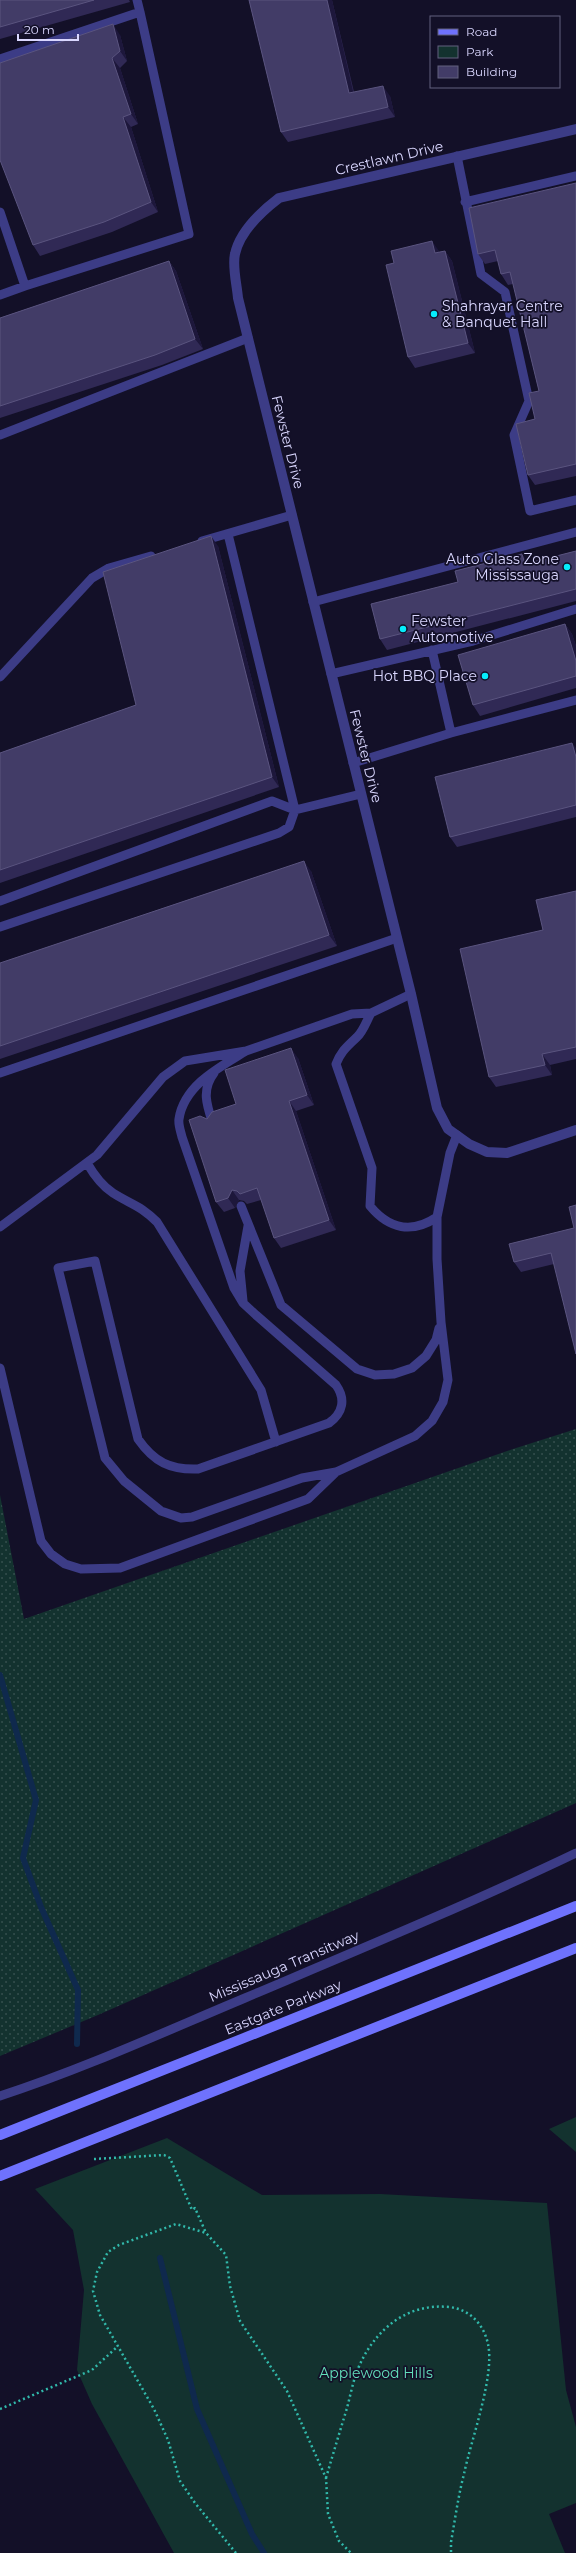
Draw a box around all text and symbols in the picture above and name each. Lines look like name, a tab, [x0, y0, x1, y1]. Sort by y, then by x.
scale bar	[18, 16, 78, 42]
legend	[430, 16, 560, 88]
text: 20 m	[24, 22, 55, 37]
text: Road	[466, 24, 497, 39]
text: Park	[466, 44, 494, 59]
text: Building	[466, 64, 517, 79]
street label: Crestlawn Drive	[333, 137, 445, 179]
place label: Shahrayar Centre & Banquet Hall	[442, 297, 563, 331]
marker: Shahrayar Centre & Banquet Hall	[429, 309, 439, 319]
street label: Fewster Drive	[268, 393, 308, 491]
place label: Auto Glass Zone Mississauga	[446, 550, 559, 584]
marker: Auto Glass Zone Mississauga	[562, 562, 572, 572]
place label: Fewster Automotive	[411, 612, 493, 646]
marker: Fewster Automotive	[398, 624, 408, 634]
place label: Hot BBQ Place	[373, 667, 477, 685]
marker: Hot BBQ Place	[480, 671, 490, 681]
street label: Fewster Drive	[346, 707, 386, 805]
street label: Mississauga Transitway	[206, 1926, 362, 2006]
street label: Eastgate Parkway	[222, 1975, 344, 2039]
park label: Applewood Hills	[319, 2364, 433, 2382]

